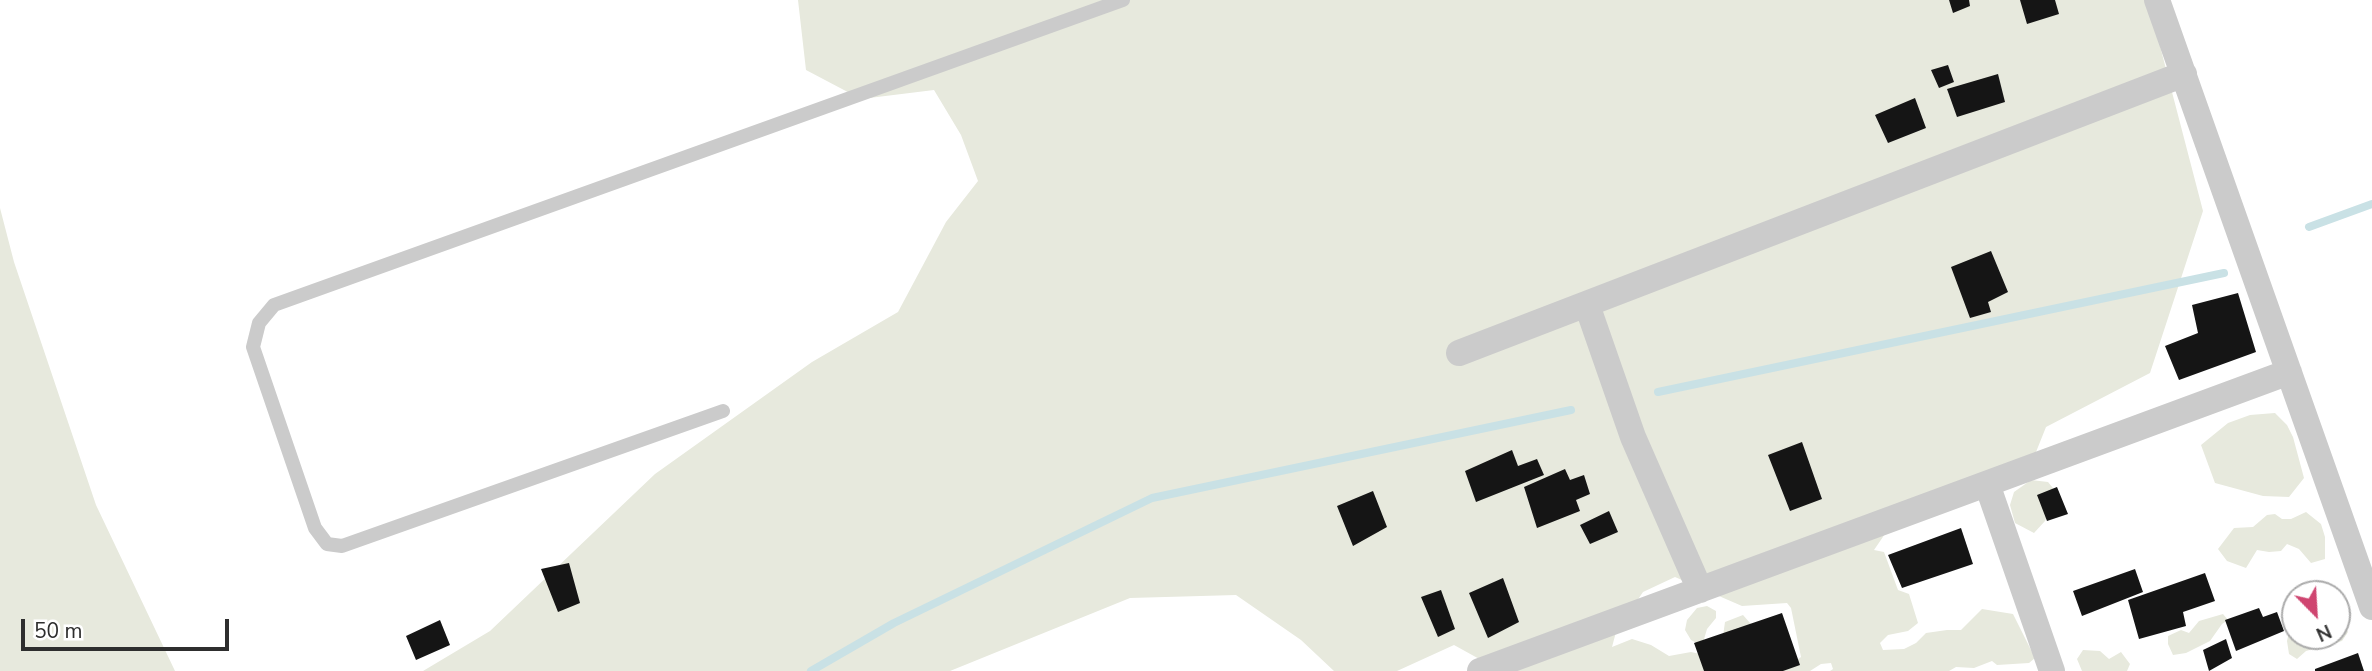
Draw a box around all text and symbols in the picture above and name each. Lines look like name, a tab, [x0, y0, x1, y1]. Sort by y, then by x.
north arrow	[2281, 580, 2351, 650]
scale bar	[24, 604, 233, 648]
text: 50 m	[34, 617, 83, 645]
text: N	[2312, 618, 2336, 647]

